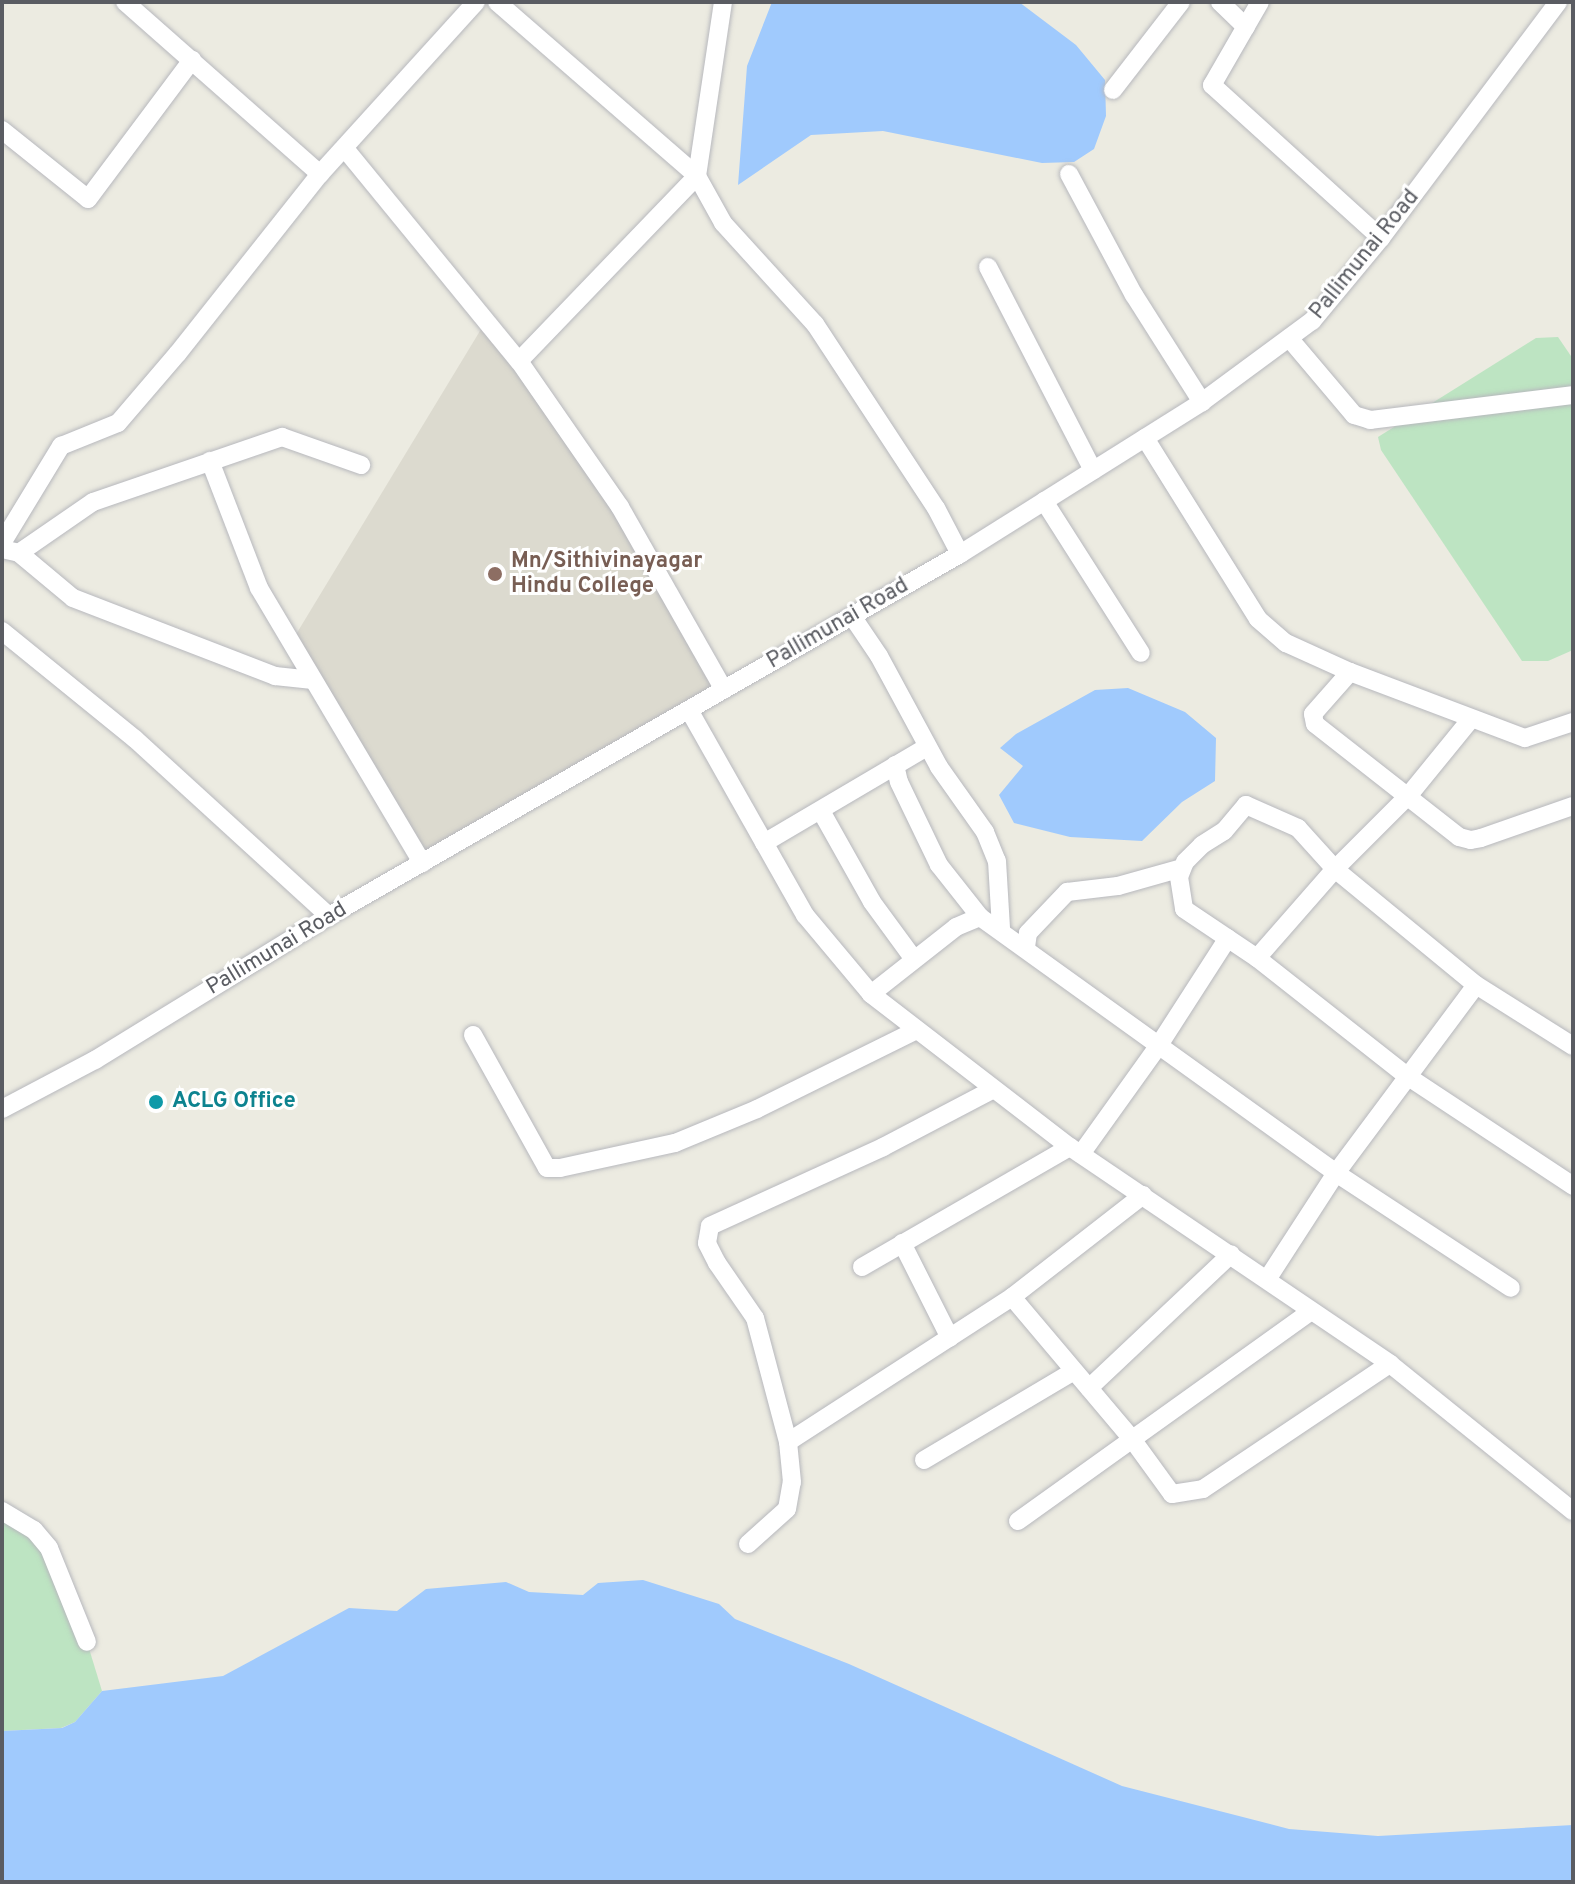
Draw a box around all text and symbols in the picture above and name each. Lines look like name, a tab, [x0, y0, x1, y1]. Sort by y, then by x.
street label: Pallimunai Road	[1305, 185, 1425, 325]
place label: Mn/Sithivinayagar Hindu College	[511, 548, 702, 600]
marker: Mn/Sithivinayagar Hindu College	[486, 565, 504, 583]
street label: Pallimunai Road	[763, 573, 913, 675]
street label: Pallimunai Road	[202, 897, 352, 1001]
place label: ACLG Office	[172, 1089, 296, 1115]
marker: ACLG Office	[147, 1093, 165, 1111]

